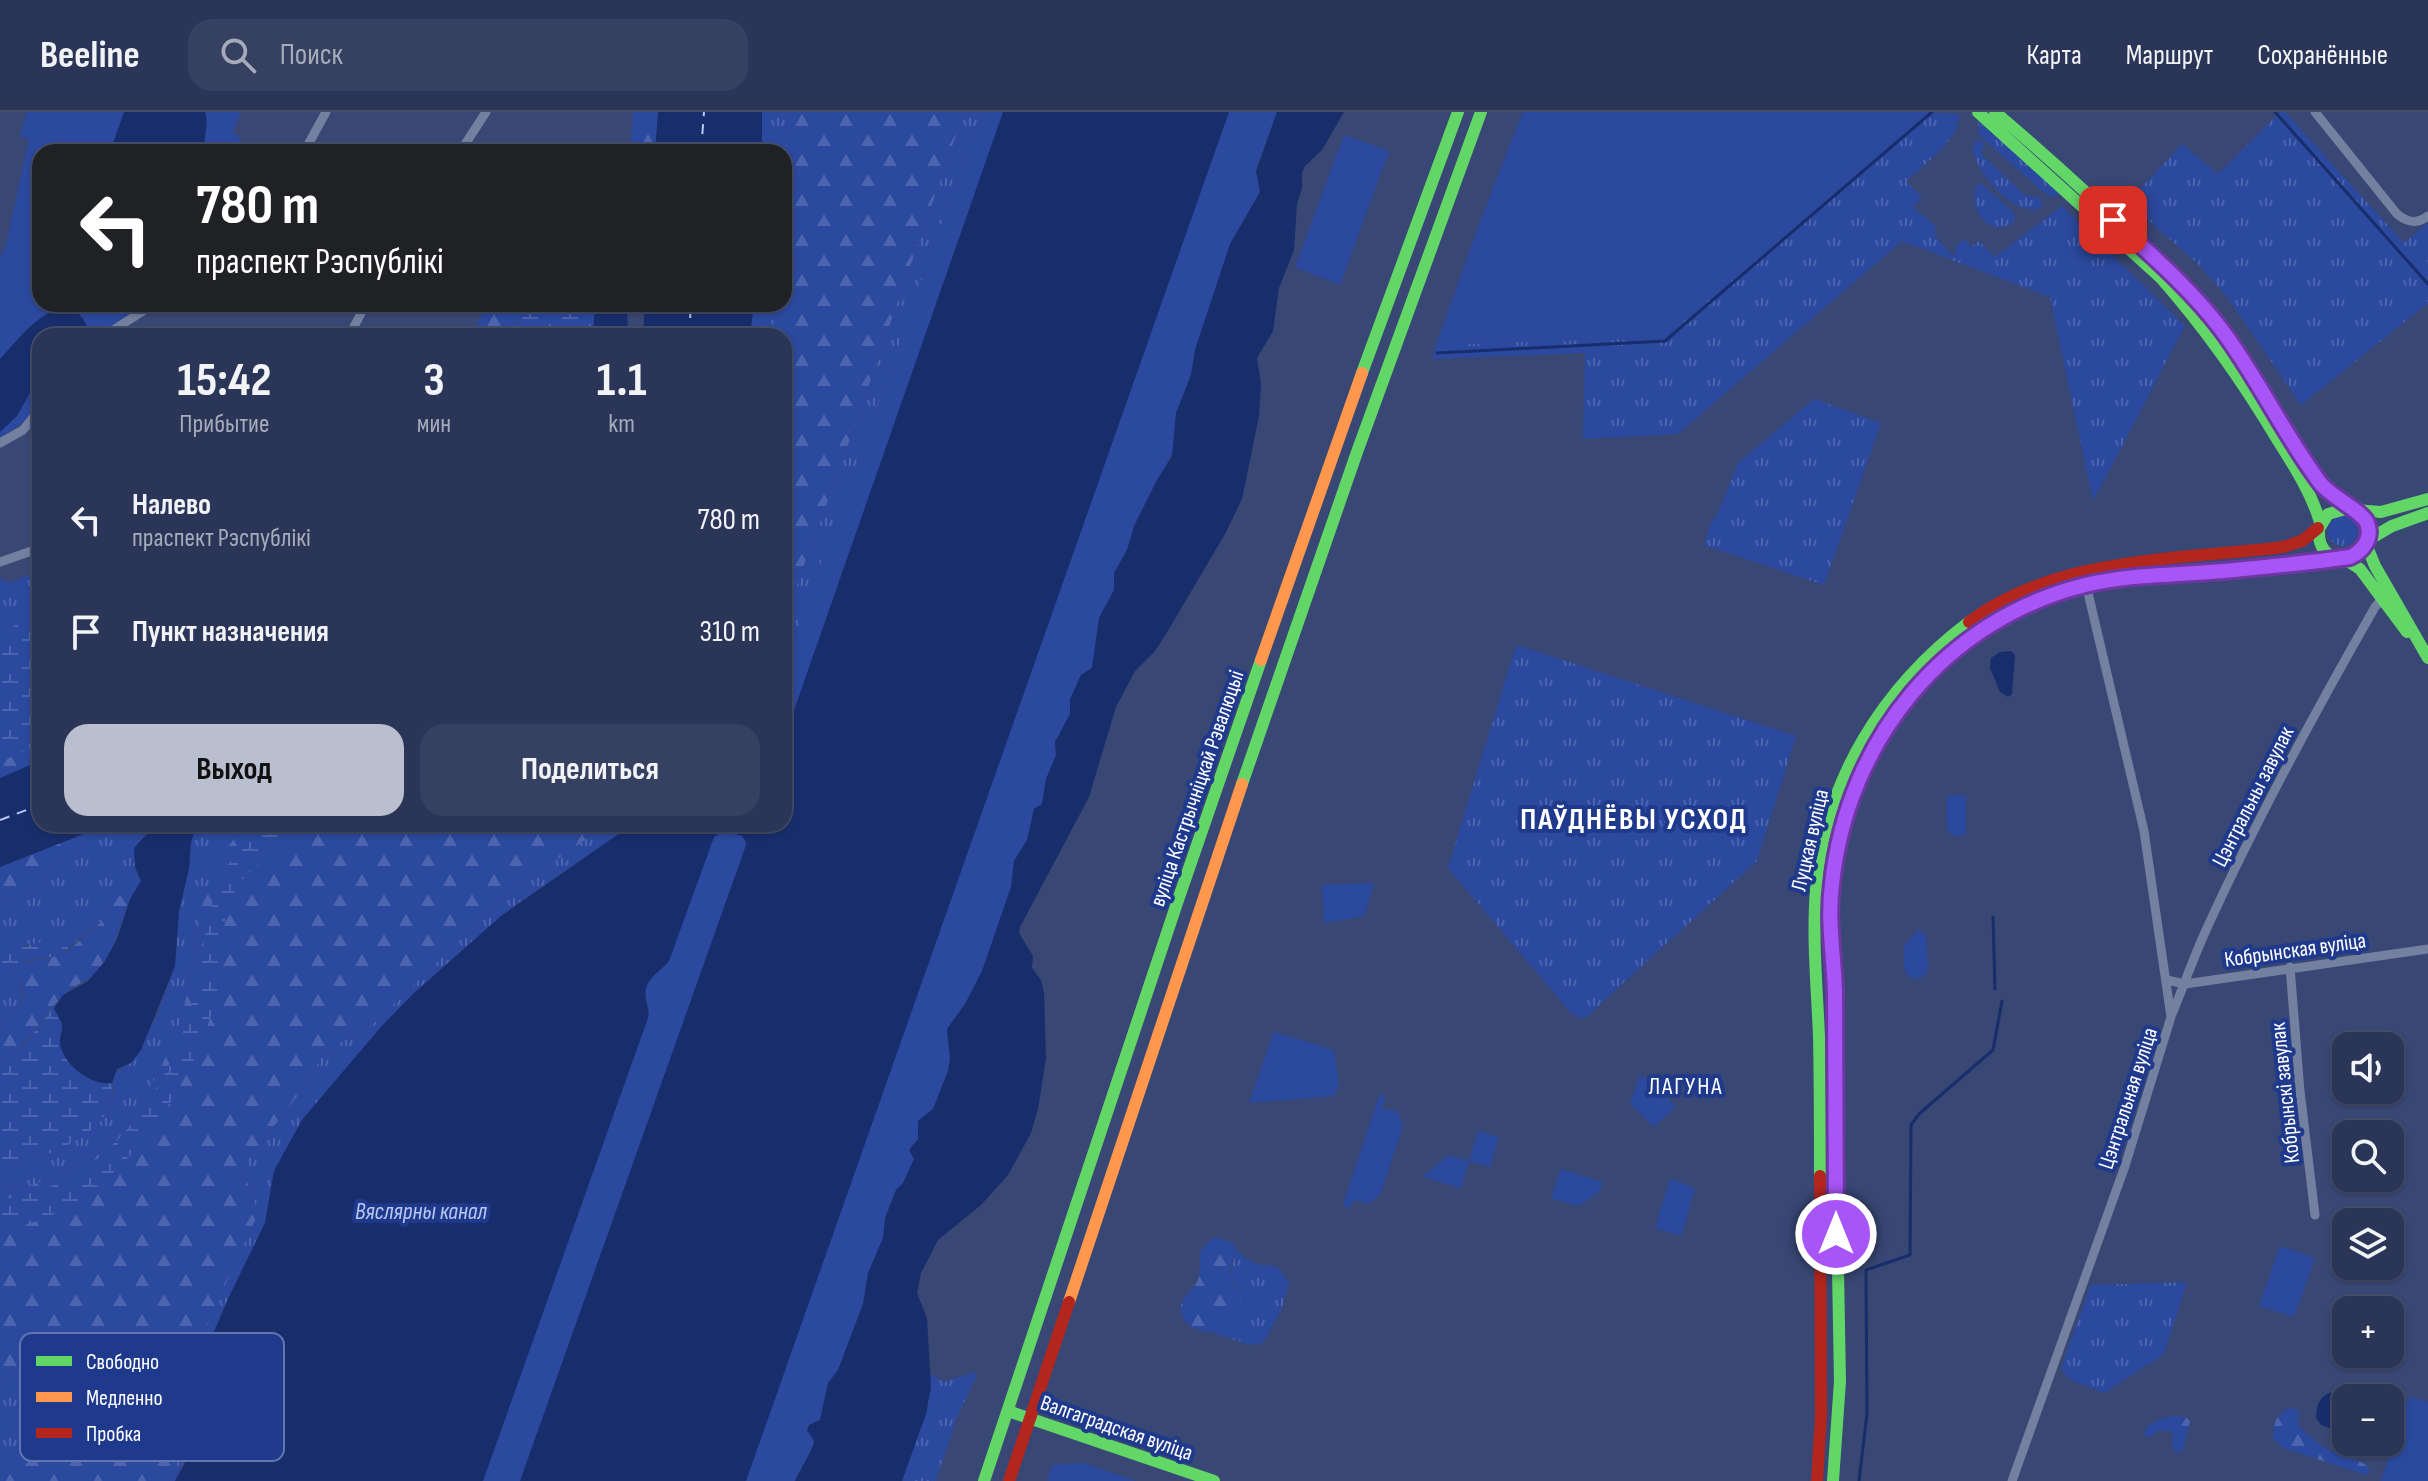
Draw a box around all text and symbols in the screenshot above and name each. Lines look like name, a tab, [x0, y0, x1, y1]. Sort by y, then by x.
search box	[188, 19, 748, 91]
text: Beeline	[40, 33, 140, 78]
icon: search	[216, 33, 260, 77]
text: Поиск	[280, 37, 343, 73]
text: Карта	[2027, 39, 2082, 72]
text: Маршрут	[2126, 39, 2213, 72]
text: Сохранённые	[2257, 39, 2388, 72]
text: 780 m	[196, 173, 319, 240]
icon: left	[64, 176, 168, 280]
pin	[2079, 186, 2147, 254]
icon: arrive	[2091, 198, 2135, 242]
text: праспект Рэспублікі	[196, 241, 444, 284]
text: 15:42	[177, 352, 271, 409]
text: 3	[423, 352, 445, 409]
text: 1.1	[597, 352, 647, 409]
text: Прибытие	[179, 409, 269, 440]
text: мин	[417, 409, 451, 440]
text: km	[608, 409, 635, 440]
text: Налево	[132, 487, 211, 523]
icon: left	[64, 498, 108, 542]
text: 780 m	[698, 502, 760, 538]
text: праспект Рэспублікі	[132, 523, 311, 554]
icon: arrive	[64, 610, 108, 654]
text: Пункт назначения	[132, 614, 329, 650]
text: 310 m	[700, 614, 760, 650]
street label: вуліца Кастрычніцкай Рэвалюцыі	[1144, 667, 1251, 910]
street label: Цэнтральны завулак	[2206, 721, 2301, 871]
button: Выход	[64, 724, 404, 816]
button: Поделиться	[420, 724, 760, 816]
street label: Луцкая вуліца	[1786, 787, 1835, 894]
district label: ПАЎДНЁВЫ УСХОД	[1520, 802, 1748, 838]
street label: Кобрынская вуліца	[2223, 927, 2368, 974]
street label: Кобрынскі завулак	[2265, 1021, 2306, 1164]
street label: Цэнтральная вуліца	[2093, 1024, 2164, 1173]
map controls	[2332, 1032, 2404, 1456]
button: sound	[2332, 1032, 2404, 1104]
district label: ЛАГУНА	[1648, 1072, 1724, 1101]
button: search	[2332, 1120, 2404, 1192]
position arrow	[1794, 1192, 1878, 1276]
water label: Вяслярны канал	[355, 1197, 488, 1226]
button: layers	[2332, 1208, 2404, 1280]
button: +	[2332, 1296, 2404, 1368]
legend	[20, 1333, 284, 1461]
text: Свободно	[86, 1349, 159, 1376]
button: −	[2332, 1384, 2404, 1456]
text: Медленно	[86, 1385, 163, 1412]
street label: Валгаградская вуліца	[1037, 1390, 1196, 1467]
text: Пробка	[86, 1421, 141, 1448]

